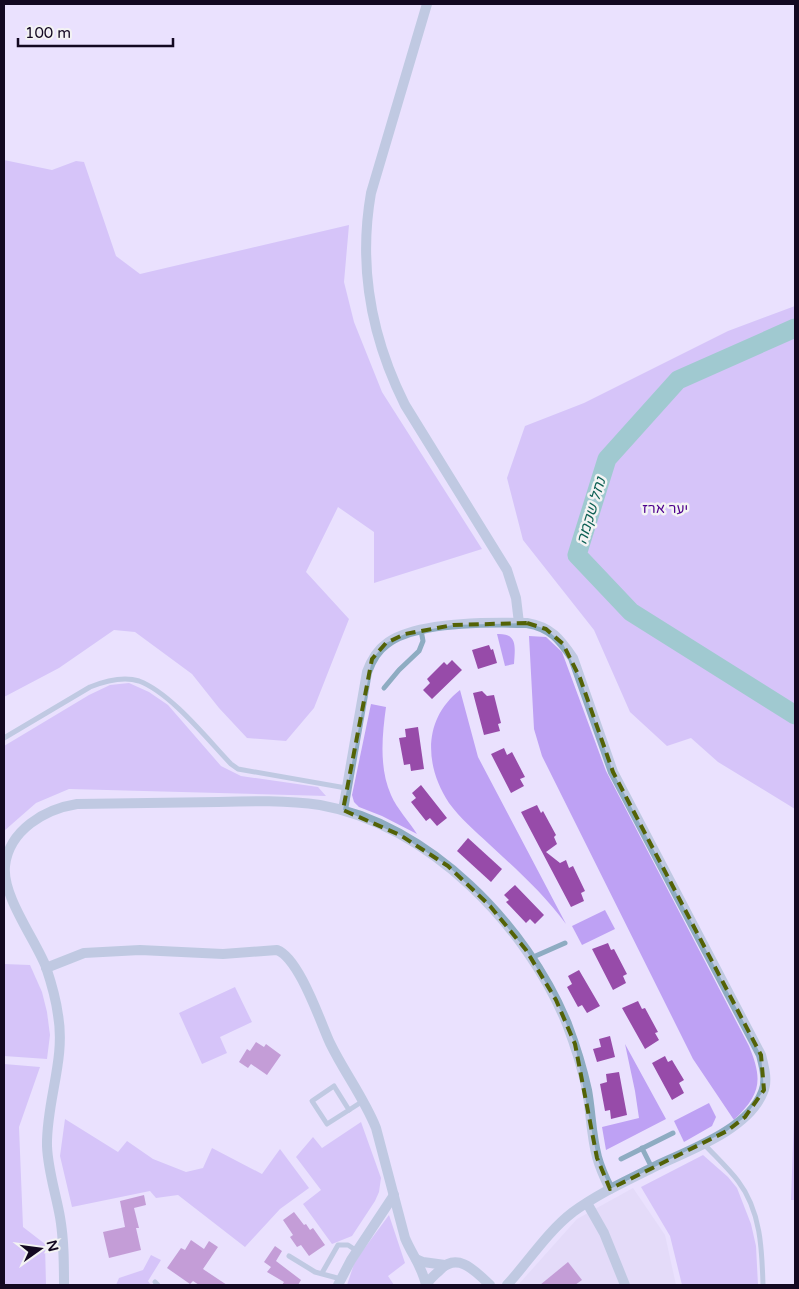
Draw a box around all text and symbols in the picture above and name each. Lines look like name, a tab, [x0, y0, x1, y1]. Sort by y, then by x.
scale bar	[18, 15, 172, 47]
text: 100 m	[25, 24, 71, 42]
water label: נחל שקמה	[572, 474, 610, 547]
park label: יער ארז	[642, 500, 688, 517]
north arrow	[15, 1224, 65, 1274]
text: N	[43, 1238, 62, 1253]

